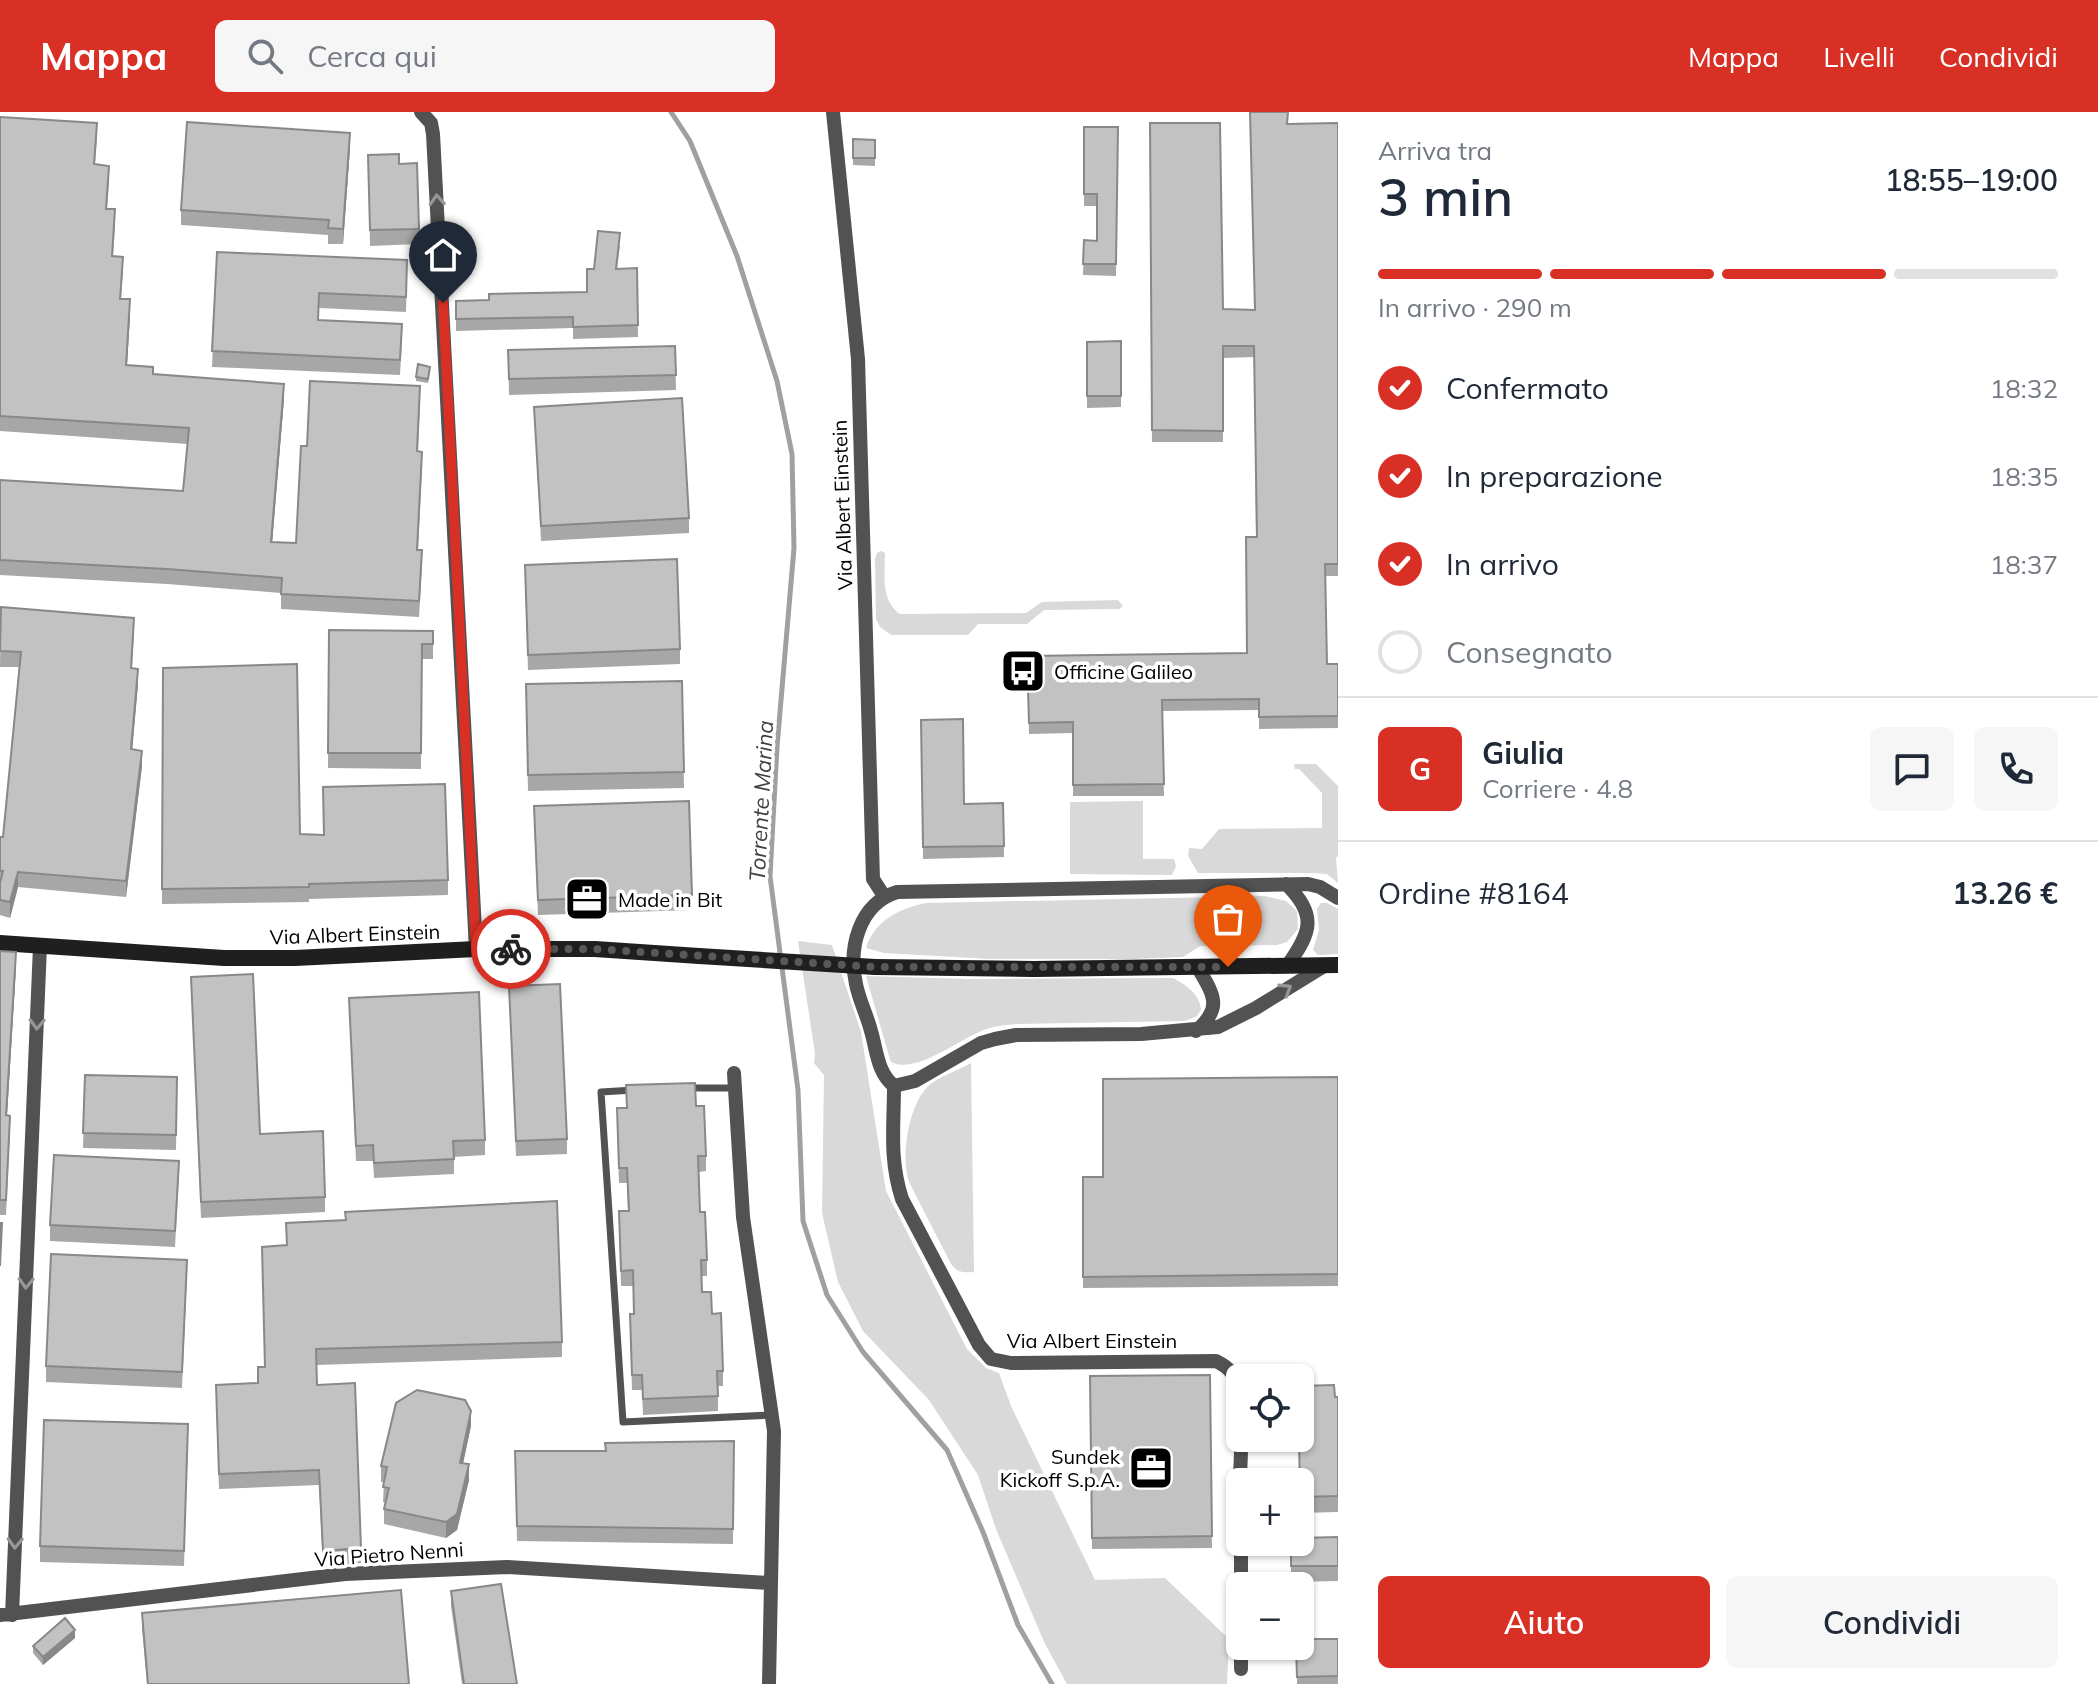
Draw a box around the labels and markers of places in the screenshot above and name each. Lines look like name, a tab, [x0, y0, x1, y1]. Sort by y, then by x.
pin	[409, 221, 477, 303]
bus stop icon: Officine Galileo	[999, 647, 1047, 695]
place label: Officine Galileo	[1054, 659, 1193, 684]
office icon: Made in Bit	[563, 875, 611, 923]
pin	[1194, 885, 1262, 967]
place label: Made in Bit	[618, 887, 722, 912]
place label: Sundek Kickoff S.p.A.	[1000, 1444, 1121, 1492]
office icon: Sundek Kickoff S.p.A.	[1127, 1444, 1175, 1492]

